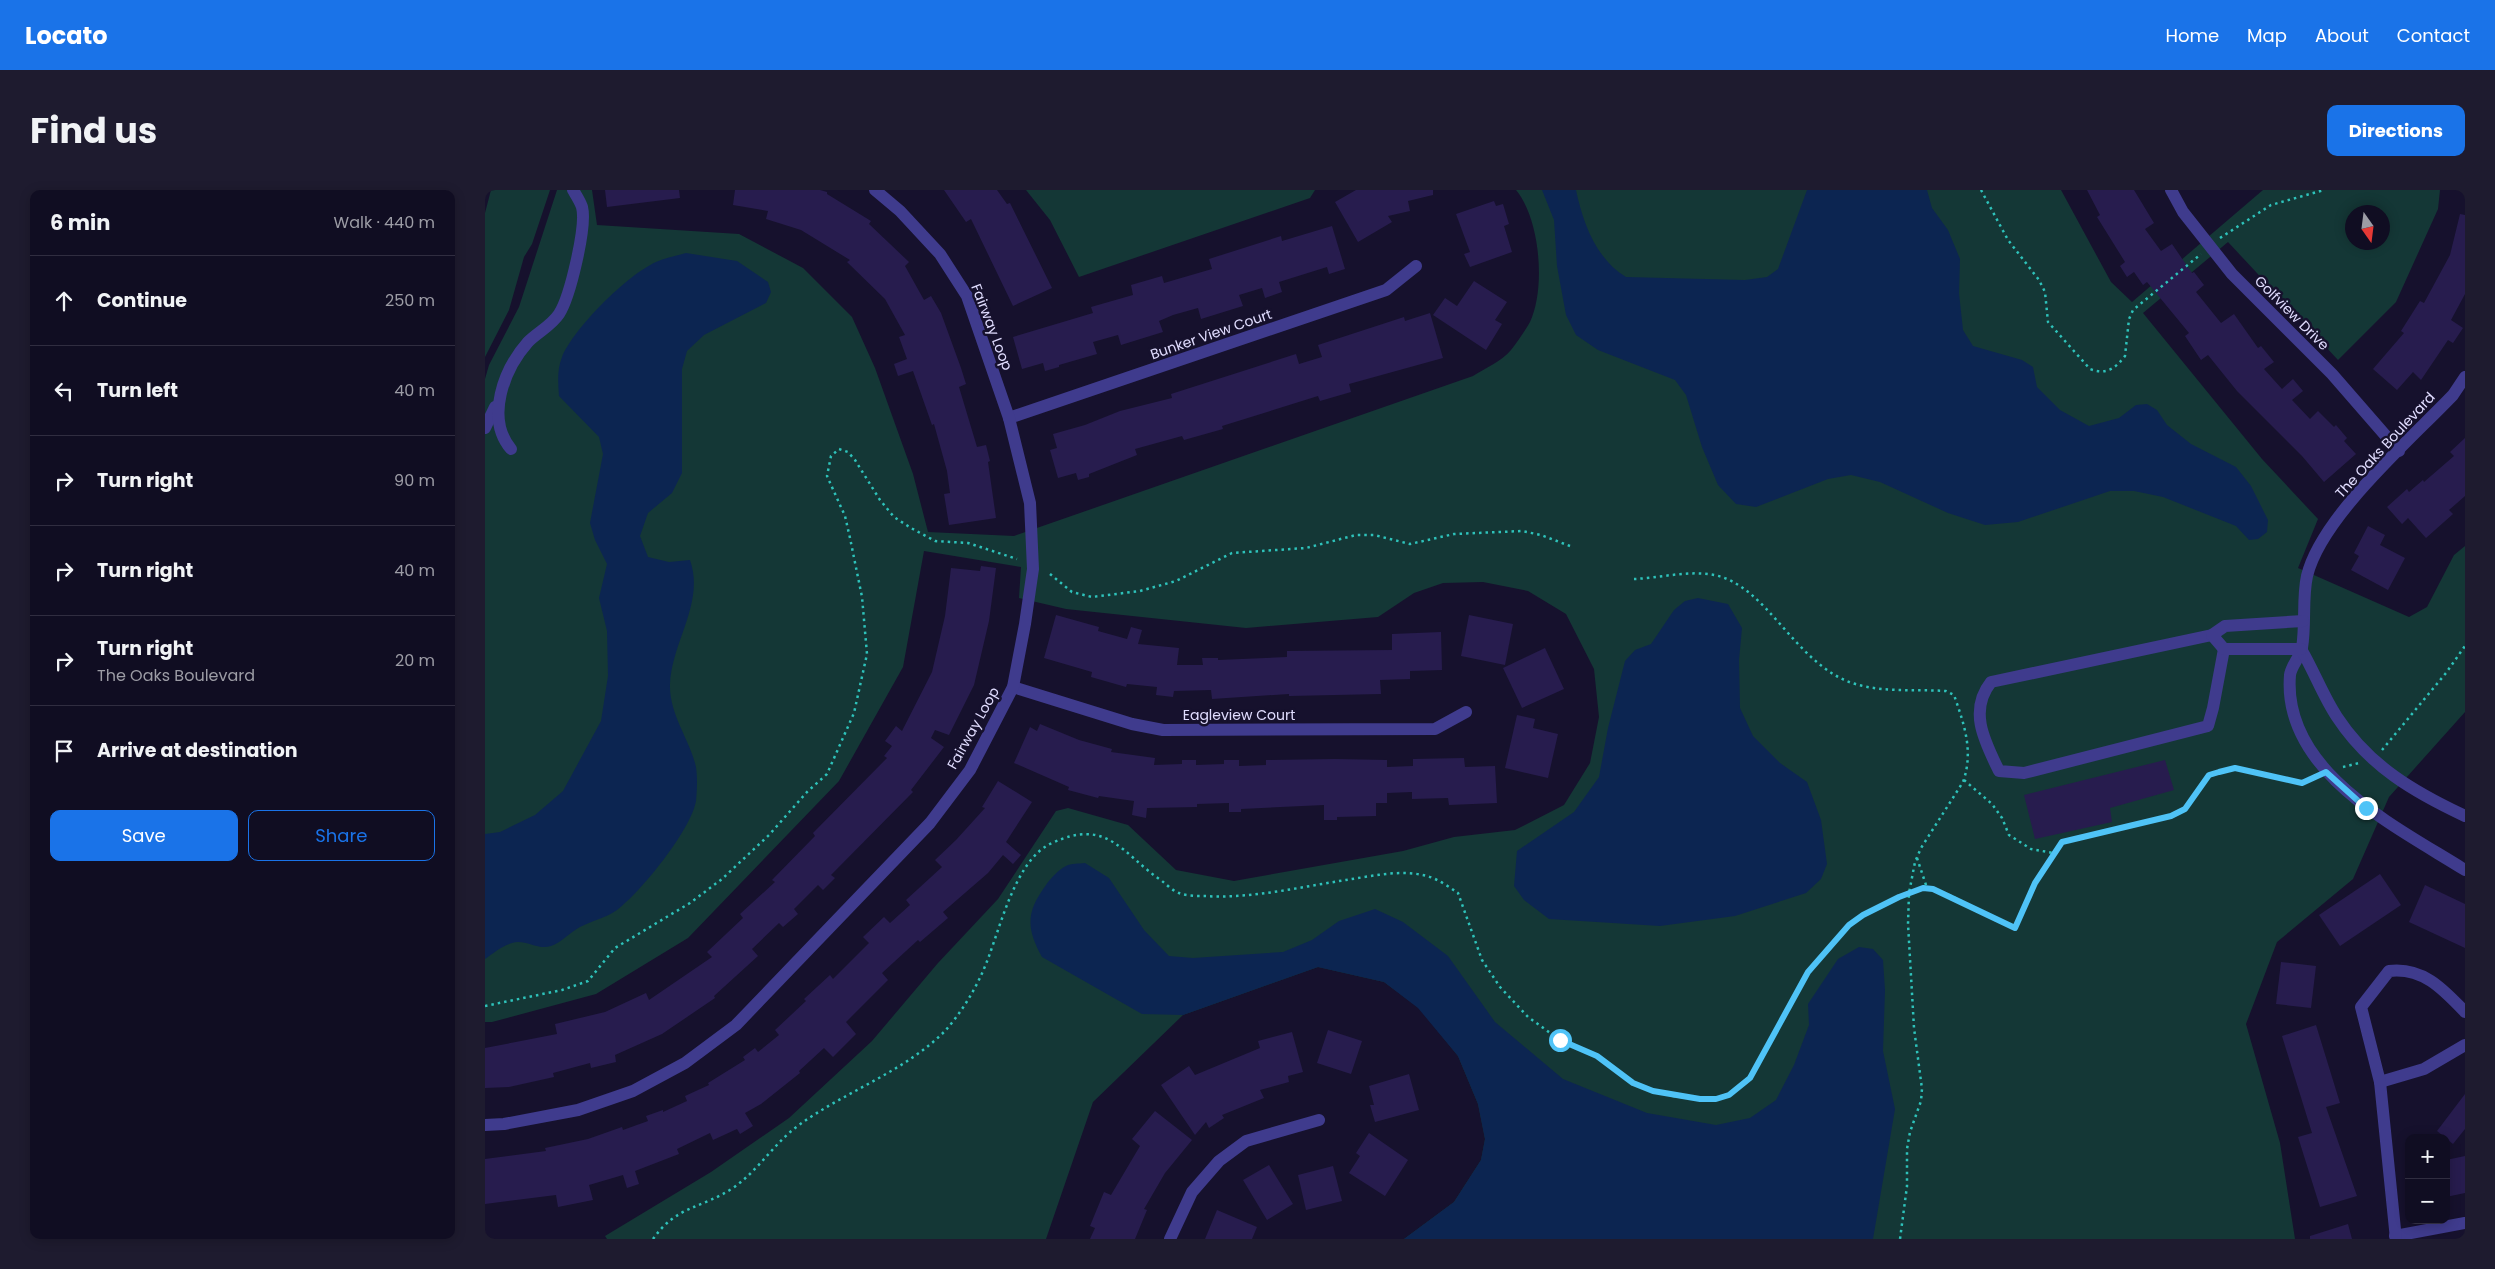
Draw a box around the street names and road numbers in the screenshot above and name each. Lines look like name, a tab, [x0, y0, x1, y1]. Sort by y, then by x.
street label: Golfview Drive	[2250, 271, 2334, 355]
street label: Fairway Loop	[966, 281, 1018, 373]
street label: Bunker View Court	[1148, 304, 1274, 364]
street label: The Oaks Boulevard	[2331, 388, 2439, 502]
street label: Fairway Loop	[942, 683, 1004, 773]
street label: Eagleview Court	[1183, 705, 1295, 725]

